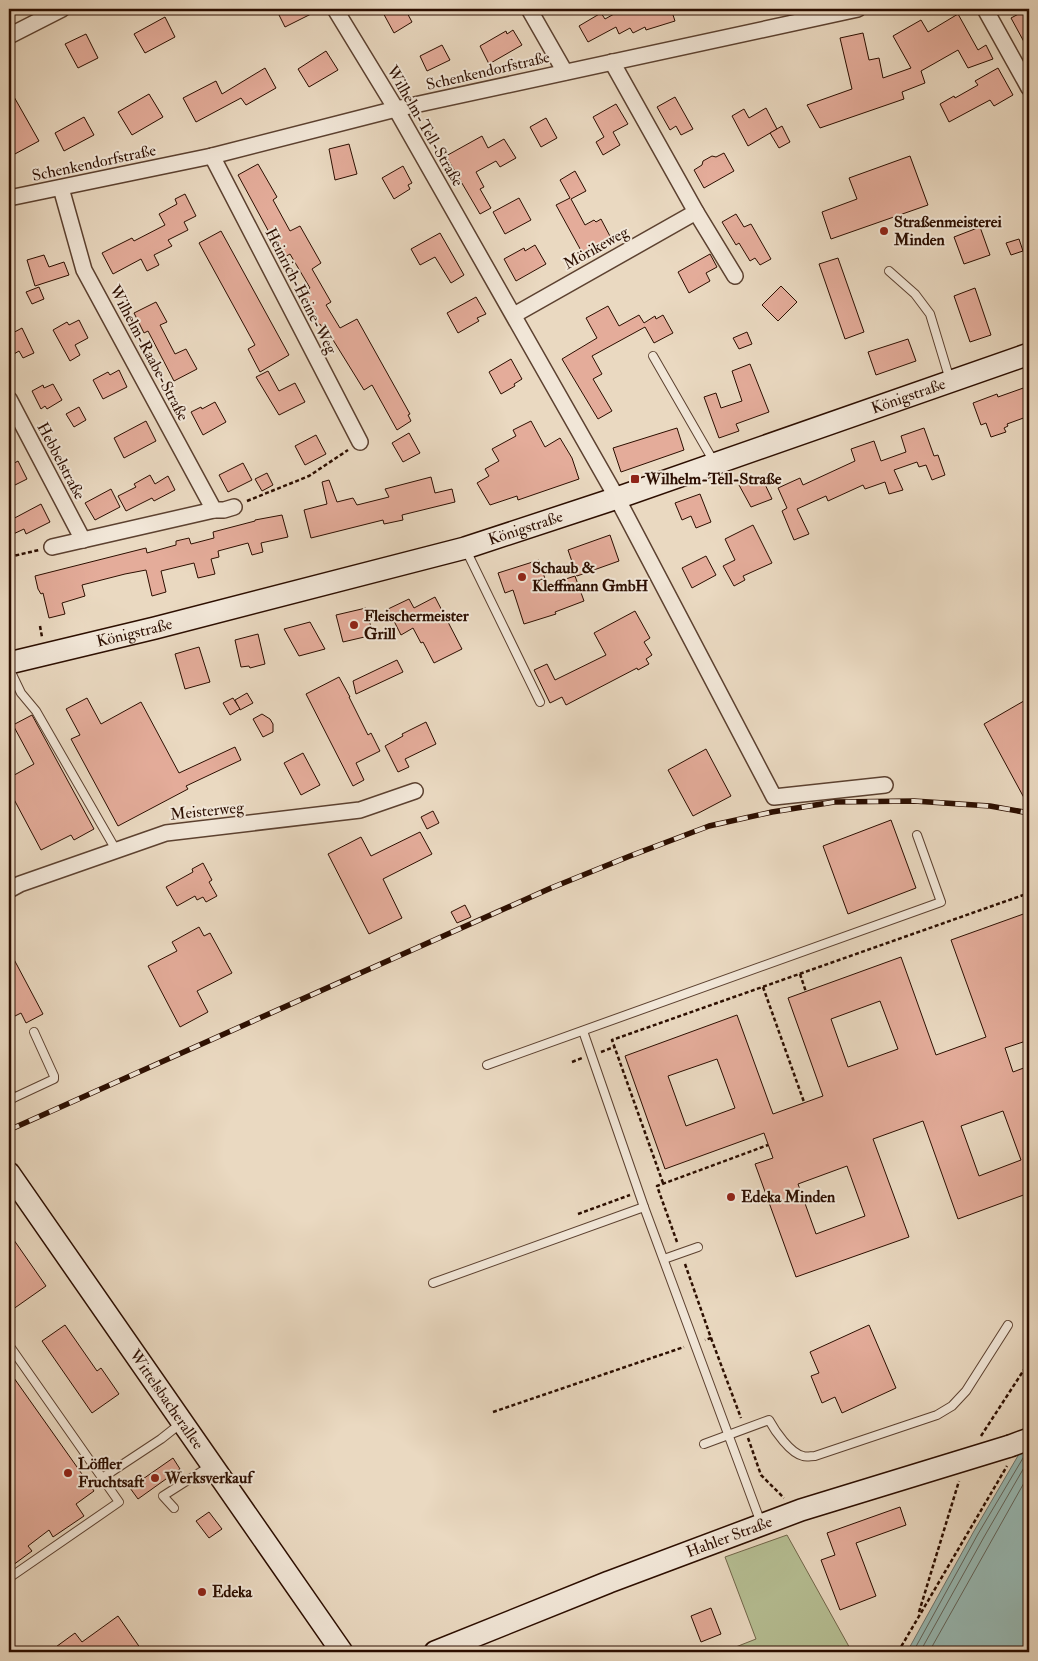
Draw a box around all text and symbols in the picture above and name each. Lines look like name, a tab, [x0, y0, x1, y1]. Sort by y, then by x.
street label: Schenkendorfstraße	[424, 47, 552, 95]
street label: Wilhelm-Tell-Straße	[382, 61, 468, 190]
street label: Schenkendorfstraße	[30, 140, 158, 186]
place label: Straßenmeisterei Minden	[893, 212, 1002, 250]
street label: Mörikeweg	[560, 221, 633, 274]
street label: Heinrich-Heine-Weg	[261, 225, 342, 358]
marker: Straßenmeisterei Minden	[878, 225, 890, 237]
street label: Wilhelm-Raabe-Straße	[104, 281, 193, 425]
street label: Königstraße	[868, 374, 949, 418]
street label: Hebbelstraße	[32, 419, 90, 503]
place label: Wilhelm-Tell-Straße	[644, 469, 782, 489]
marker: Wilhelm-Tell-Straße	[629, 473, 641, 485]
street label: Königstraße	[486, 506, 566, 550]
place label: Schaub & Kleffmann GmbH	[532, 558, 648, 596]
marker: Schaub & Kleffmann GmbH	[516, 571, 528, 583]
place label: Fleischermeister Grill	[364, 606, 470, 644]
street label: Königstraße	[94, 614, 175, 652]
marker: Fleischermeister Grill	[348, 619, 360, 631]
street label: Meisterweg	[169, 797, 246, 825]
place label: Edeka Minden	[741, 1187, 836, 1207]
marker: Edeka Minden	[725, 1191, 737, 1203]
street label: Wittelsbacherallee	[124, 1345, 208, 1454]
place label: Löffler Fruchtsaft	[78, 1454, 145, 1492]
marker: Löffler Fruchtsaft	[62, 1467, 74, 1479]
place label: Werksverkauf	[164, 1468, 255, 1488]
marker: Werksverkauf	[149, 1472, 161, 1484]
street label: Hahler Straße	[684, 1512, 775, 1562]
place label: Edeka	[212, 1582, 253, 1602]
marker: Edeka	[196, 1586, 208, 1598]

